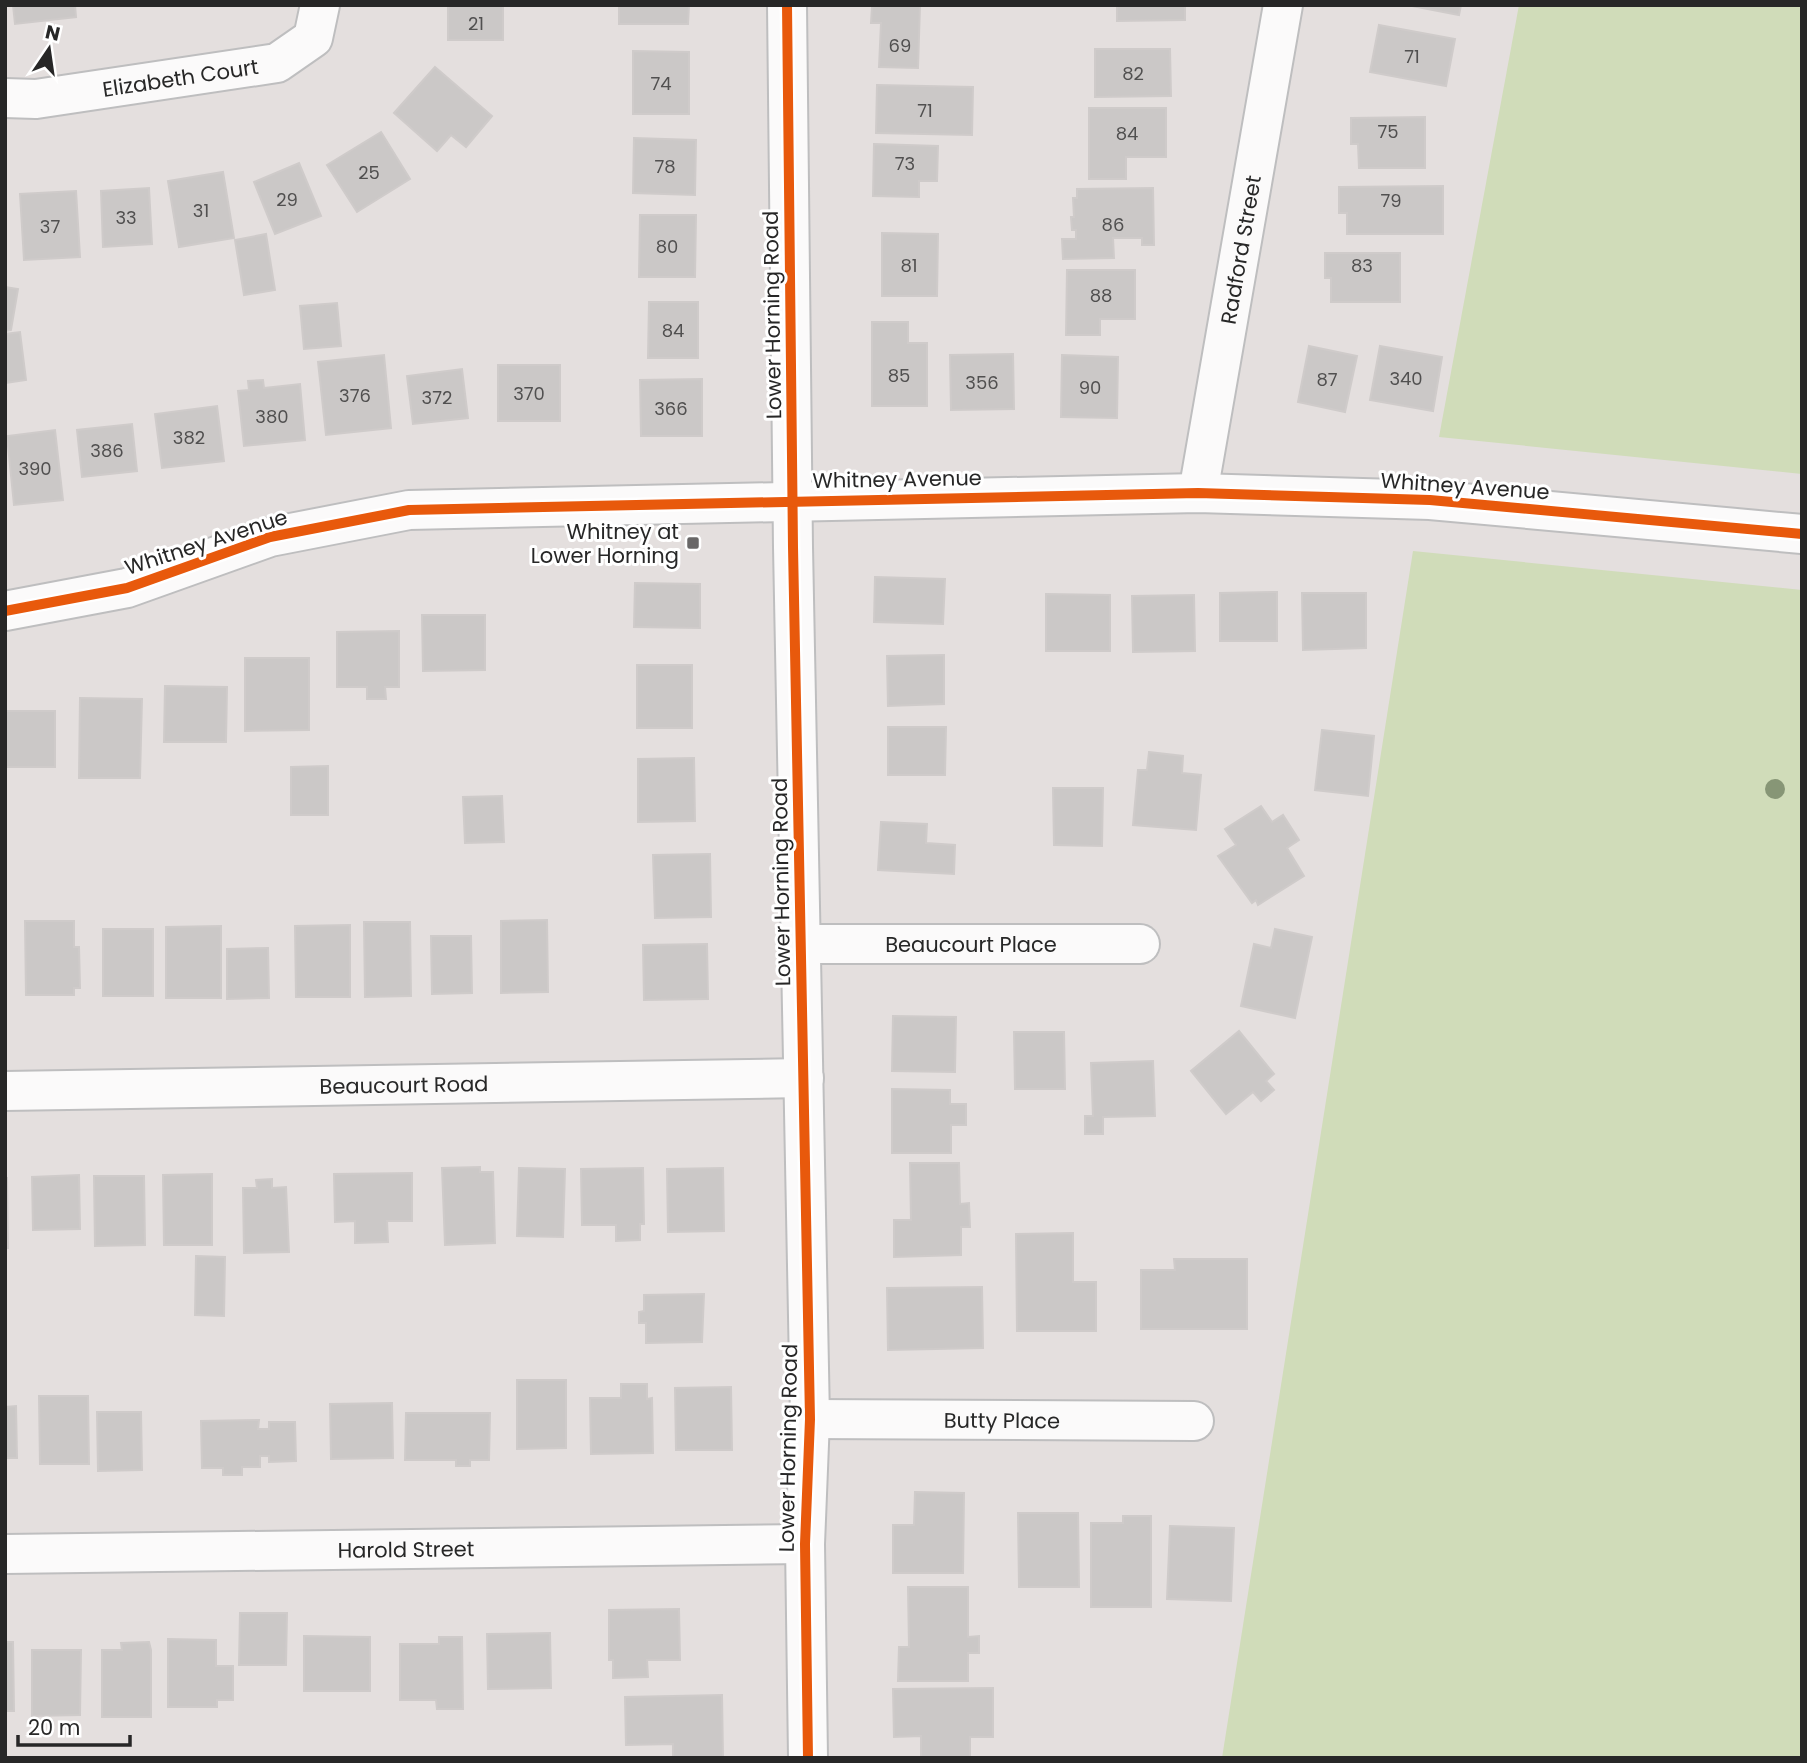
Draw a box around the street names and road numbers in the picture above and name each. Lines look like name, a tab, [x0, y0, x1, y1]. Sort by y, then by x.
street label: Elizabeth Court	[100, 51, 260, 103]
street label: Radford Street	[1213, 173, 1268, 326]
street label: Lower Horning Road	[756, 211, 788, 419]
street label: Whitney Avenue	[812, 463, 982, 495]
street label: Whitney Avenue	[1379, 466, 1551, 506]
street label: Whitney Avenue	[121, 502, 291, 582]
street label: Lower Horning Road	[765, 778, 797, 986]
street label: Beaucourt Place	[885, 930, 1057, 959]
street label: Beaucourt Road	[319, 1069, 489, 1100]
street label: Lower Horning Road	[772, 1344, 804, 1552]
street label: Butty Place	[944, 1405, 1060, 1435]
street label: Harold Street	[338, 1534, 474, 1564]

